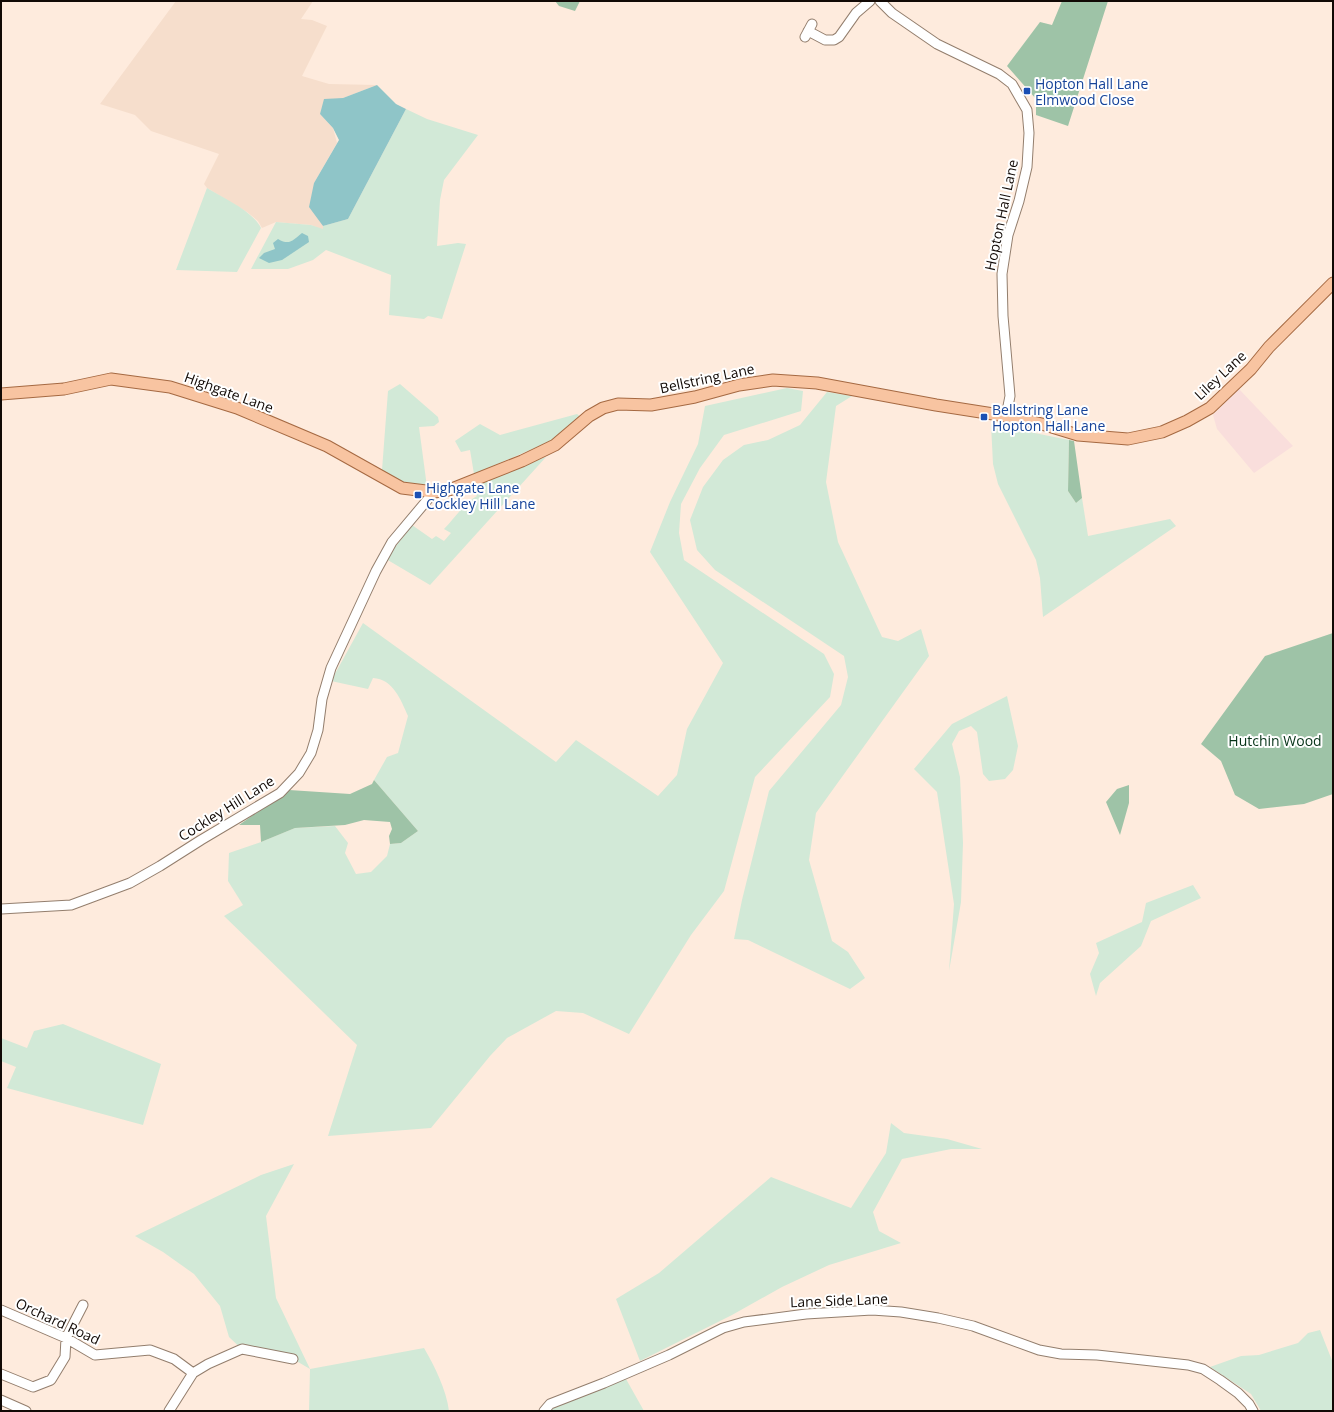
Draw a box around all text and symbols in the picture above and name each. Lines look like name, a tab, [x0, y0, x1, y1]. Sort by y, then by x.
place label: Hopton Hall Lane Elmwood Close	[1035, 74, 1148, 109]
marker: Hopton Hall Lane Elmwood Close	[1022, 86, 1032, 96]
street label: Hopton Hall Lane	[980, 157, 1022, 272]
street label: Liley Lane	[1190, 346, 1250, 404]
street label: Bellstring Lane	[658, 359, 756, 397]
street label: Highgate Lane	[182, 367, 276, 417]
place label: Bellstring Lane Hopton Hall Lane	[992, 400, 1105, 435]
marker: Bellstring Lane Hopton Hall Lane	[979, 412, 989, 422]
place label: Highgate Lane Cockley Hill Lane	[426, 478, 536, 513]
marker: Highgate Lane Cockley Hill Lane	[413, 490, 423, 500]
park label: Hutchin Wood	[1228, 731, 1322, 750]
street label: Cockley Hill Lane	[175, 771, 278, 845]
street label: Lane Side Lane	[790, 1289, 888, 1311]
street label: Orchard Road	[13, 1293, 103, 1349]

